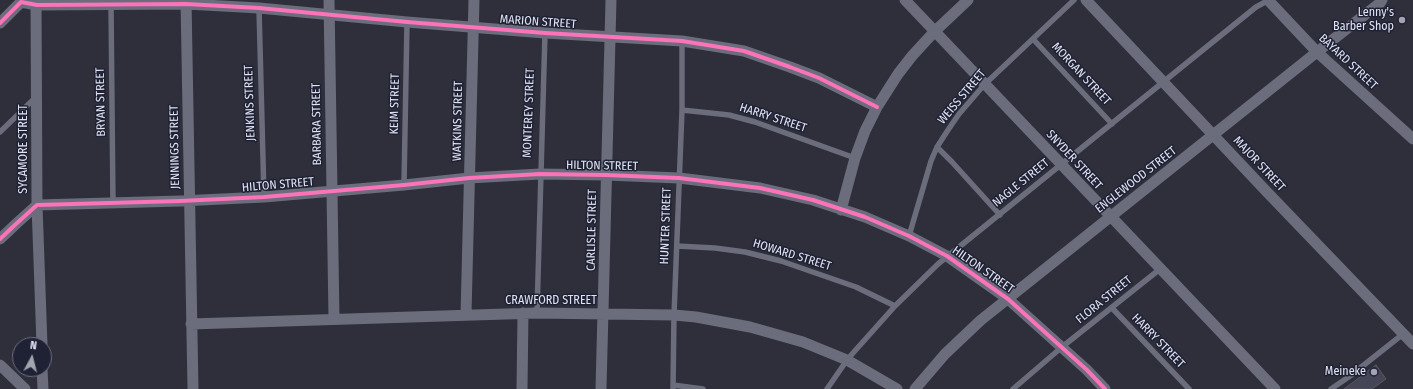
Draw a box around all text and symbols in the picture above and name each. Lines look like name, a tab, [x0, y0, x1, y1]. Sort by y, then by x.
place label: Lenny's Barber Shop	[1333, 6, 1394, 34]
street label: MARION STREET	[499, 12, 577, 32]
marker: Lenny's Barber Shop	[1397, 15, 1407, 25]
street label: BAYARD STREET	[1316, 31, 1380, 93]
street label: MORGAN STREET	[1048, 40, 1114, 108]
street label: JENKINS STREET	[241, 65, 259, 141]
street label: BRYAN STREET	[93, 67, 109, 137]
street label: WEISS STREET	[935, 67, 989, 127]
street label: MONTEREY STREET	[520, 68, 538, 158]
street label: KEIM STREET	[387, 73, 403, 135]
street label: WATKINS STREET	[450, 81, 466, 161]
street label: BARBARA STREET	[309, 83, 325, 165]
street label: HARRY STREET	[738, 100, 808, 136]
street label: SYCAMORE STREET	[17, 104, 31, 194]
street label: JENNINGS STREET	[167, 105, 183, 189]
street label: SNYDER STREET	[1043, 127, 1105, 193]
street label: MAJOR STREET	[1230, 134, 1288, 194]
street label: ENGLEWOOD STREET	[1092, 144, 1180, 216]
street label: NAGLE STREET	[990, 156, 1052, 210]
street label: HILTON STREET	[566, 158, 638, 174]
street label: HILTON STREET	[241, 175, 315, 195]
street label: HUNTER STREET	[657, 187, 675, 265]
street label: CARLISLE STREET	[584, 189, 600, 271]
street label: HOWARD STREET	[751, 236, 833, 274]
street label: HILTON STREET	[949, 243, 1017, 297]
street label: FLORA STREET	[1073, 273, 1135, 327]
street label: CRAWFORD STREET	[505, 294, 597, 308]
street label: HARRY STREET	[1129, 311, 1187, 371]
north arrow	[12, 337, 52, 377]
text: N	[29, 339, 37, 352]
place label: Meineke	[1325, 365, 1366, 379]
marker: Meineke	[1369, 367, 1379, 377]

